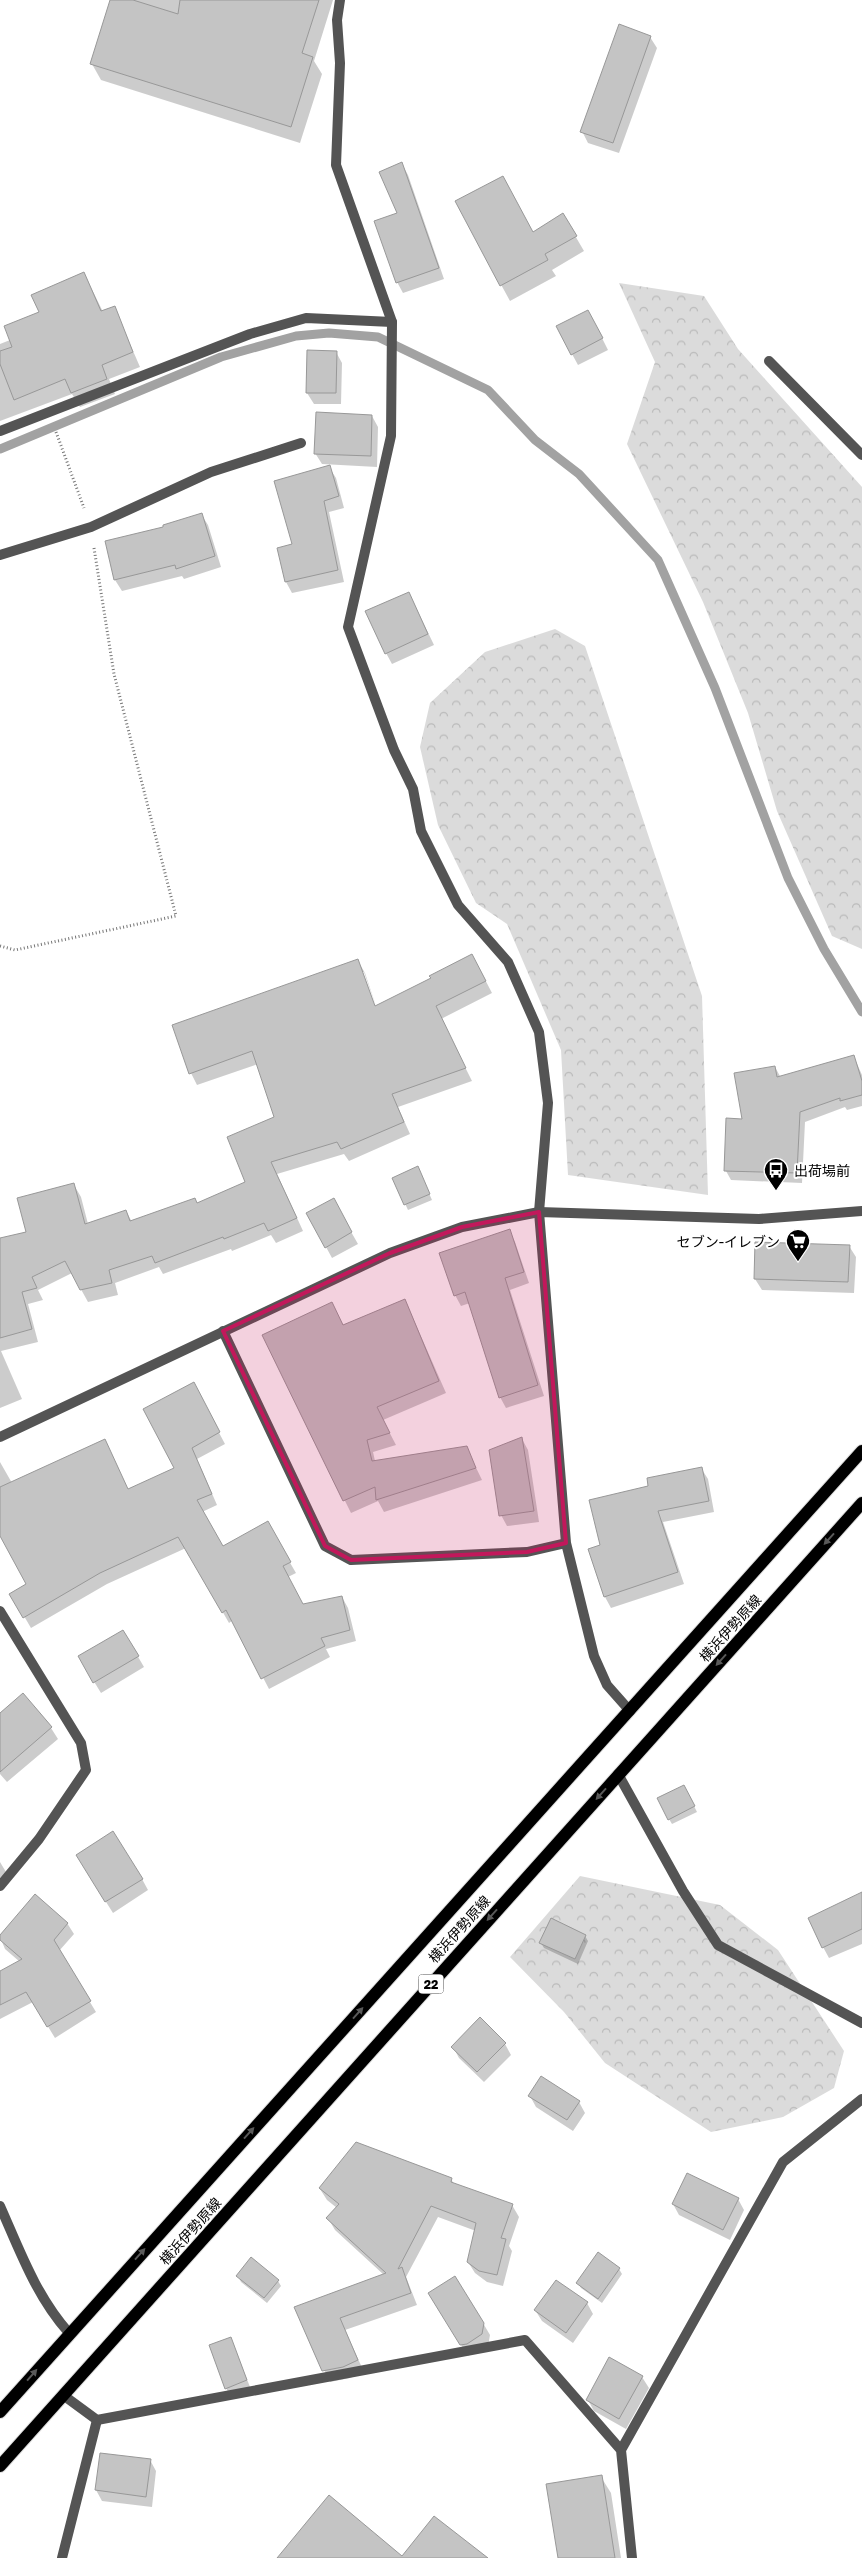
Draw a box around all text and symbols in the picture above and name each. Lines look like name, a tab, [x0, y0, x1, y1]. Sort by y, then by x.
bus stop icon: 出荷場前	[763, 1157, 789, 1191]
place label: 出荷場前	[794, 1162, 850, 1179]
supermarket icon: セブン-イレブン	[785, 1228, 811, 1262]
place label: セブン-イレブン	[677, 1233, 780, 1250]
one-way arrow	[824, 1532, 835, 1545]
street label: 横浜伊勢原線	[696, 1591, 764, 1665]
one-way arrow	[715, 1653, 727, 1665]
one-way arrow	[595, 1787, 606, 1800]
street label: 横浜伊勢原線	[425, 1892, 493, 1966]
one-way arrow	[487, 1908, 498, 1921]
road number: 22	[418, 1975, 444, 1994]
one-way arrow	[352, 2007, 364, 2019]
one-way arrow	[243, 2128, 255, 2140]
street label: 横浜伊勢原線	[156, 2194, 224, 2268]
one-way arrow	[134, 2249, 146, 2261]
one-way arrow	[26, 2370, 38, 2382]

